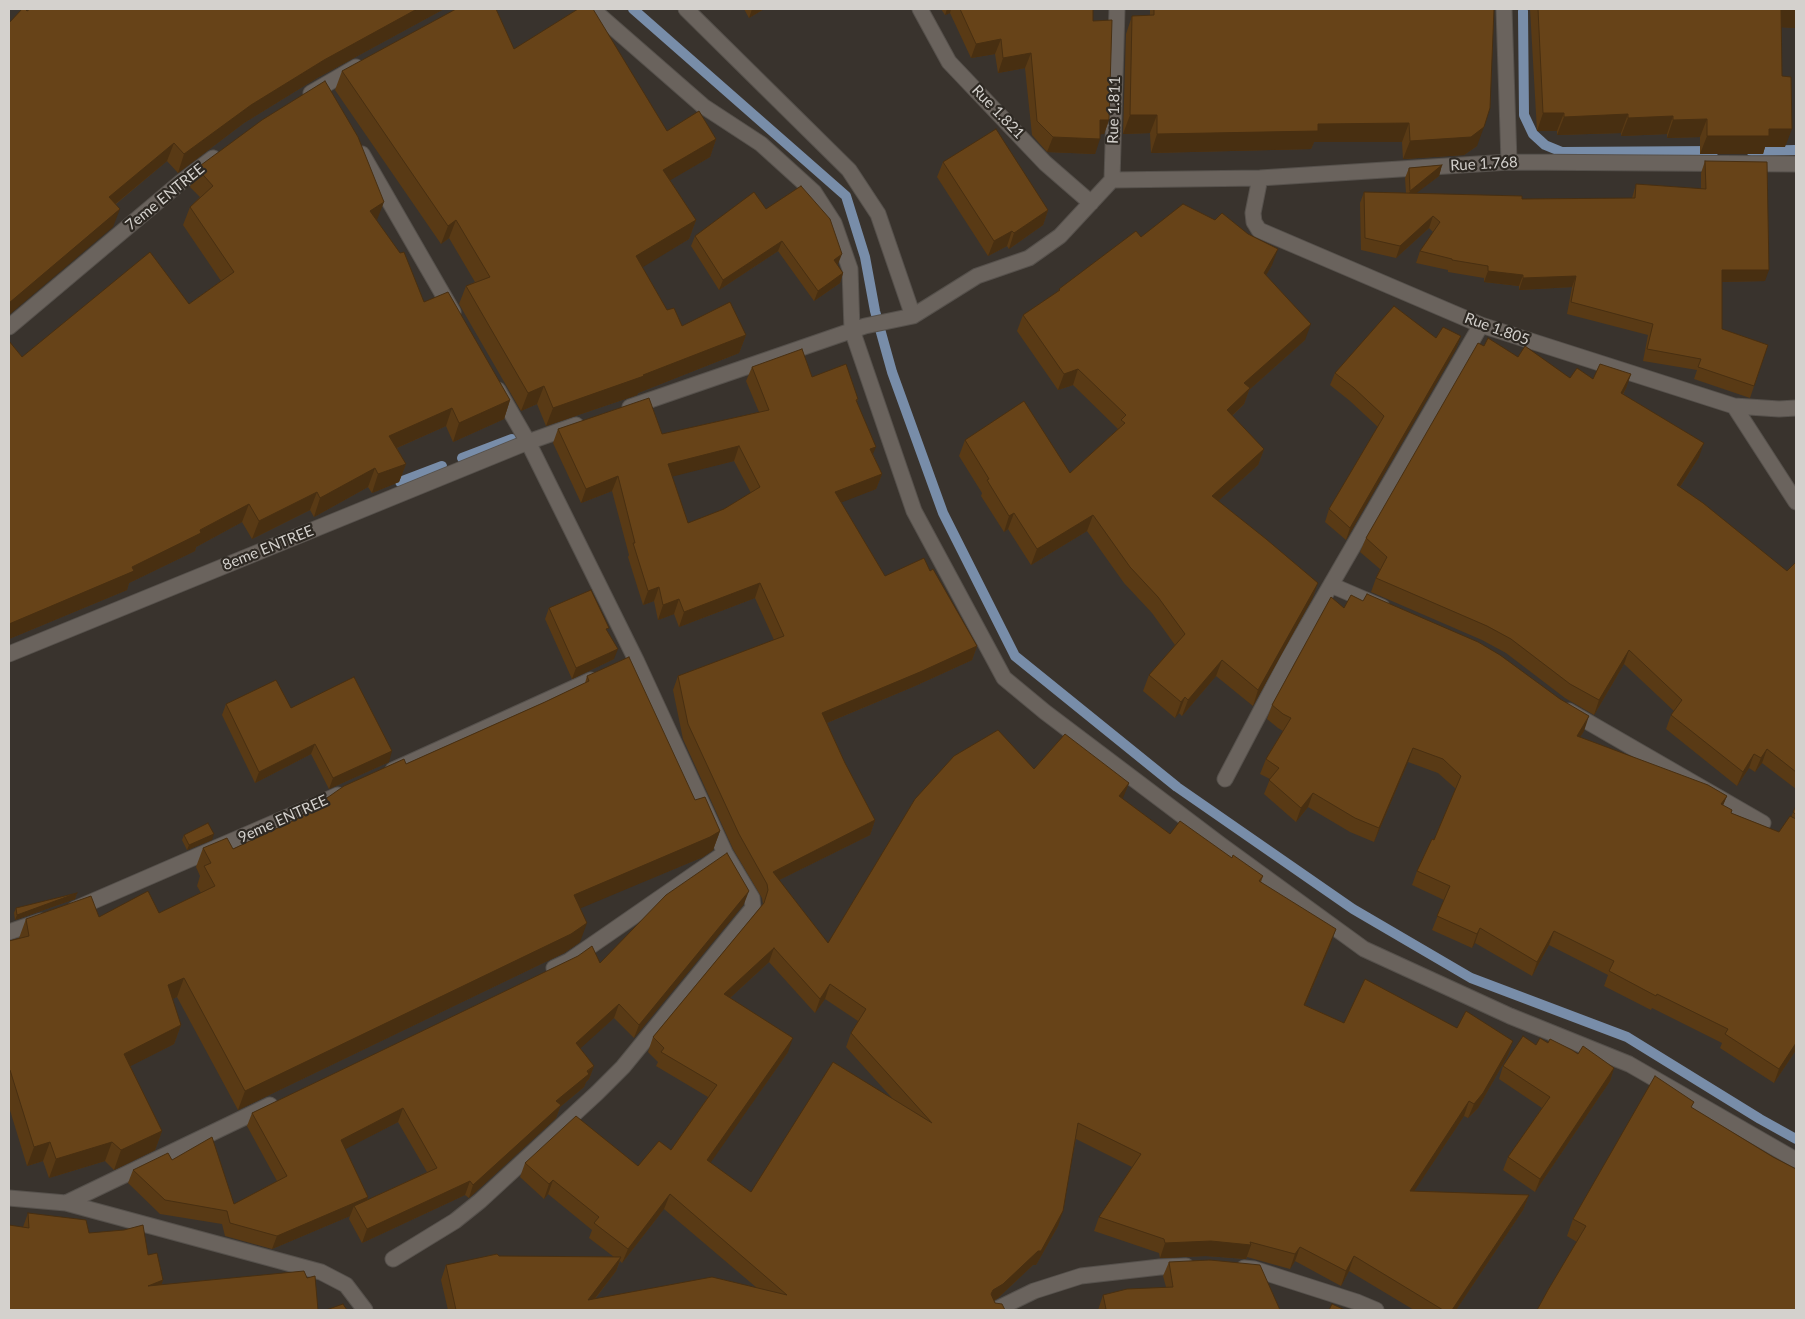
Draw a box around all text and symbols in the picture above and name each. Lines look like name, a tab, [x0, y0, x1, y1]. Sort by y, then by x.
street label: Rue 1.811	[1104, 76, 1124, 144]
street label: Rue 1.821	[968, 81, 1028, 143]
street label: Rue 1.768	[1450, 153, 1518, 175]
street label: 7eme ENTREE	[122, 160, 208, 234]
street label: Rue 1.805	[1462, 309, 1532, 349]
street label: 8eme ENTREE	[220, 522, 316, 574]
street label: 9eme ENTREE	[235, 791, 331, 847]

